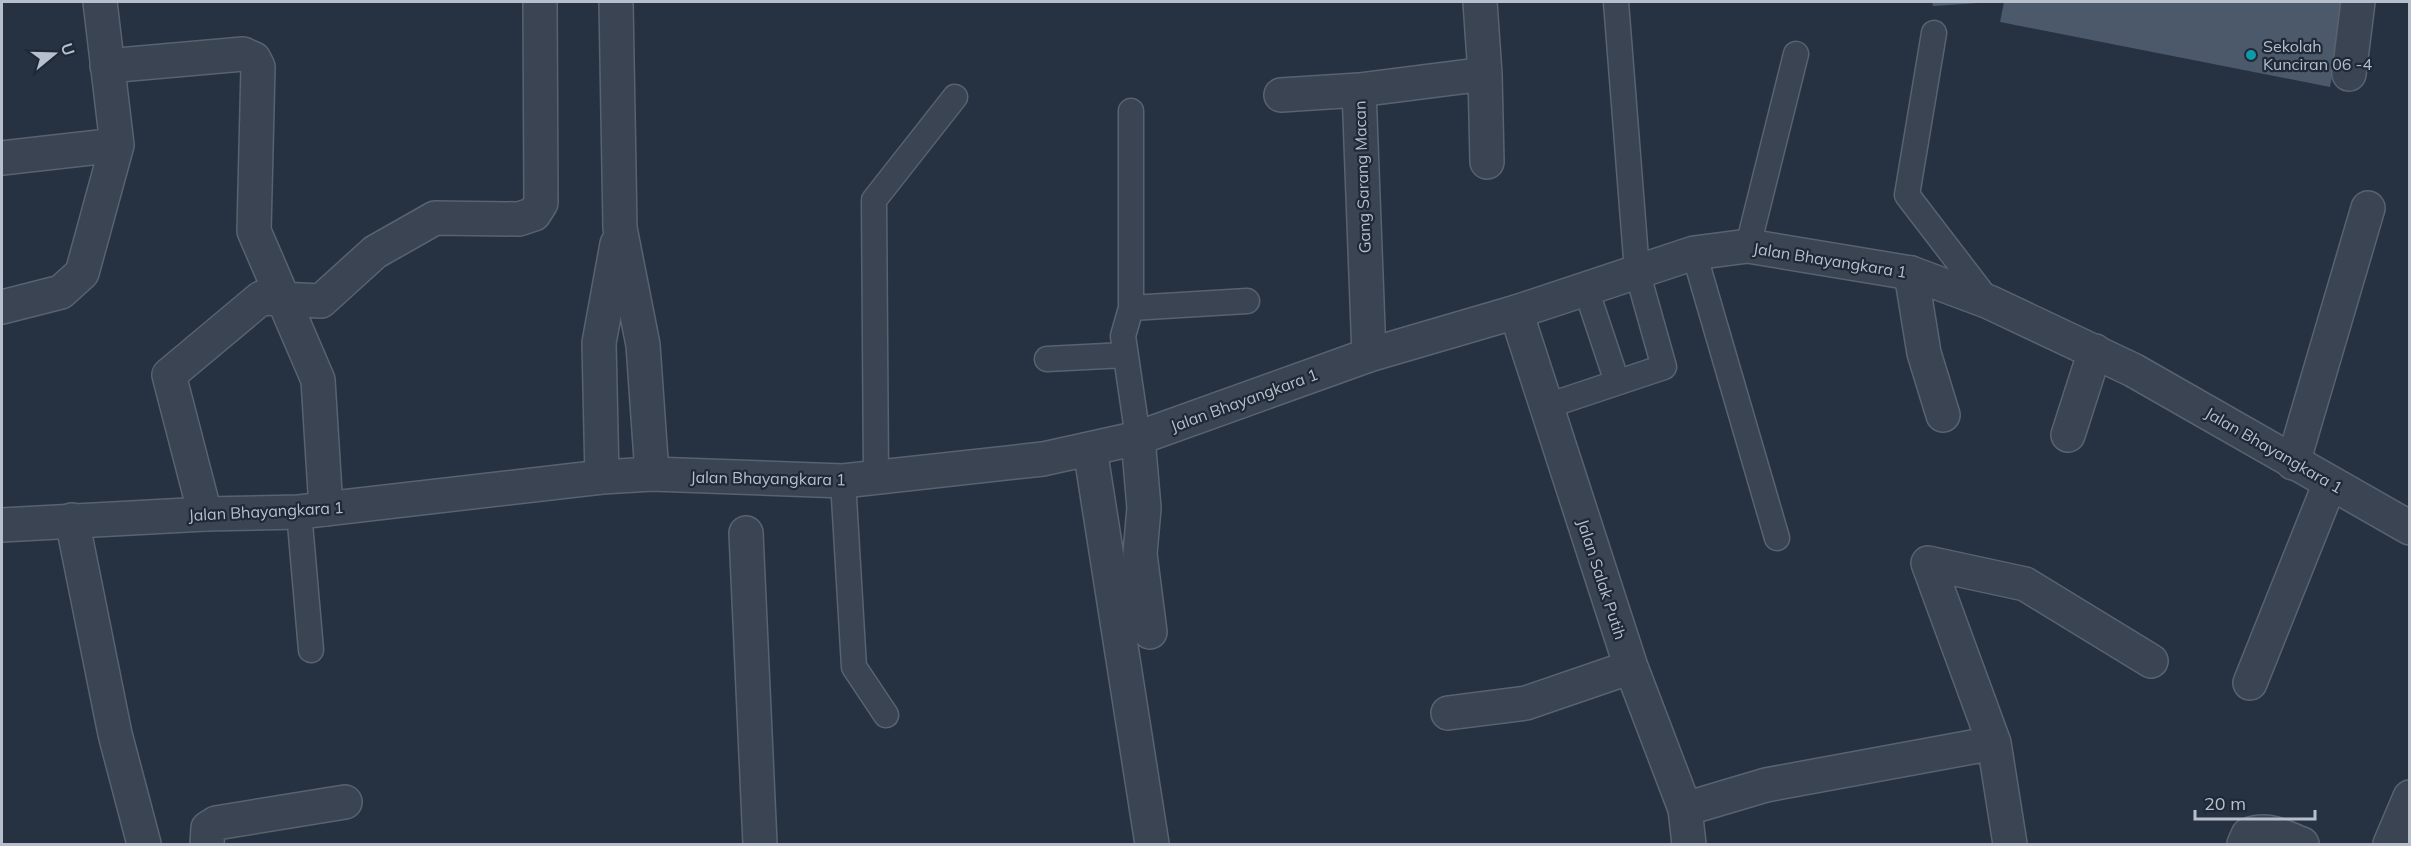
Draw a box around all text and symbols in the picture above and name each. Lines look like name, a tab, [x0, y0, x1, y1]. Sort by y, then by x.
north arrow	[24, 24, 84, 84]
place label: Sekolah Kunciran 06 -4	[2263, 36, 2372, 74]
text: U	[57, 40, 80, 58]
marker: Sekolah Kunciran 06 -4	[2244, 48, 2258, 62]
street label: Gang Sarang Macan	[1349, 100, 1375, 254]
street label: Jalan Bhayangkara 1	[1752, 238, 1908, 282]
street label: Jalan Bhayangkara 1	[1168, 364, 1320, 436]
street label: Jalan Bhayangkara 1	[2202, 402, 2346, 498]
street label: Jalan Bhayangkara 1	[690, 467, 846, 489]
street label: Jalan Bhayangkara 1	[188, 497, 344, 525]
street label: Jalan Salak Putih	[1573, 516, 1631, 642]
scale bar	[2195, 783, 2315, 821]
text: 20 m	[2204, 792, 2246, 815]

